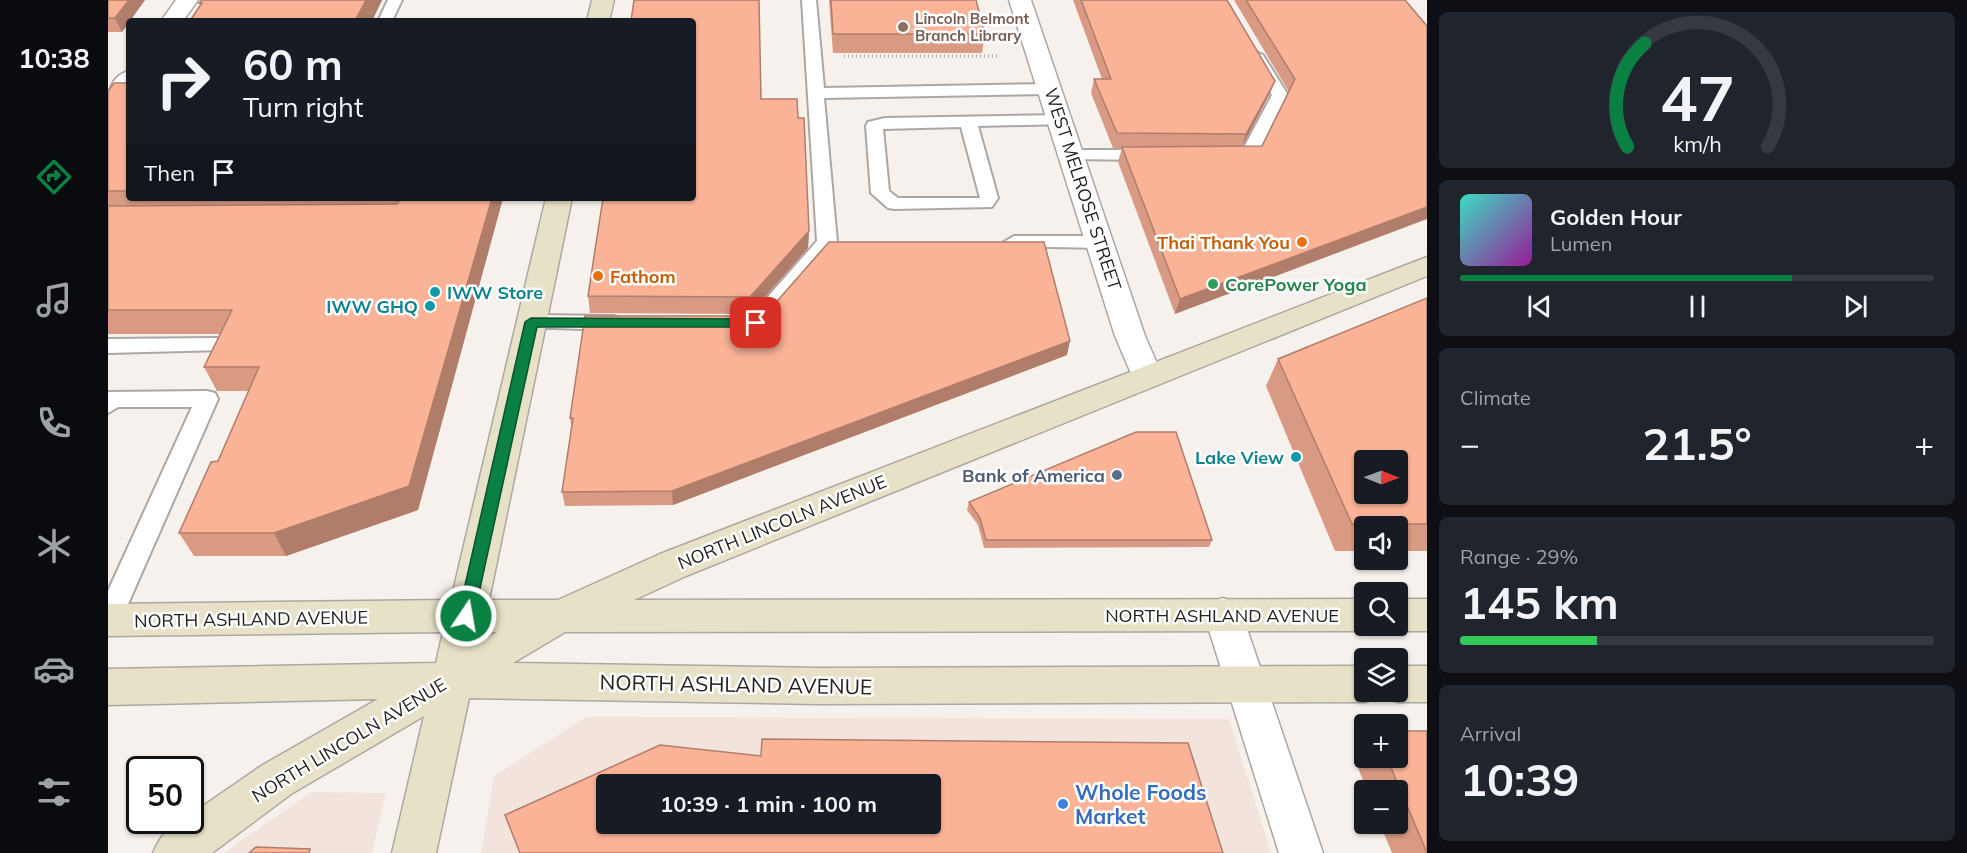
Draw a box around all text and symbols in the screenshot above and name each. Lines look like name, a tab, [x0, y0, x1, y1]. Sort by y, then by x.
place label: Lincoln Belmont Branch Library	[915, 9, 1030, 45]
marker: Lincoln Belmont Branch Library	[896, 20, 910, 34]
text: 60 m	[243, 38, 343, 91]
text: 10:38	[18, 41, 90, 75]
icon: right	[144, 42, 222, 120]
text: 47	[1660, 58, 1734, 137]
street label: WEST MELROSE STREET	[1039, 85, 1127, 293]
text: Turn right	[243, 90, 363, 124]
text: km/h	[1673, 130, 1721, 157]
icon: directions	[33, 156, 75, 198]
icon: arrive	[207, 156, 240, 189]
text: Then	[144, 159, 195, 187]
text: Golden Hour	[1550, 203, 1682, 231]
place label: Thai Thank You	[1157, 231, 1290, 254]
text: Lumen	[1550, 231, 1612, 256]
marker: Thai Thank You	[1295, 235, 1309, 249]
place label: Fathom	[610, 265, 676, 288]
marker: Fathom	[591, 269, 605, 283]
place label: CorePower Yoga	[1225, 273, 1367, 296]
marker: CorePower Yoga	[1206, 277, 1220, 291]
icon: music	[33, 279, 75, 321]
place label: IWW Store	[447, 281, 543, 304]
marker: IWW Store	[428, 285, 442, 299]
icon: previous	[1523, 290, 1556, 323]
icon: pause	[1681, 290, 1714, 323]
icon: next	[1839, 290, 1872, 323]
place label: IWW GHQ	[326, 295, 418, 318]
pin	[730, 297, 781, 348]
marker: IWW GHQ	[423, 299, 437, 313]
icon: arrive	[739, 306, 772, 339]
text: Climate	[1460, 385, 1531, 410]
icon: phone	[33, 402, 75, 444]
text: 21.5°	[1642, 415, 1752, 471]
text: −	[1460, 423, 1480, 464]
text: +	[1914, 423, 1934, 464]
place label: Lake View	[1195, 446, 1284, 469]
marker: Lake View	[1289, 450, 1303, 464]
north arrow	[1354, 450, 1408, 504]
map controls	[1354, 450, 1408, 834]
place label: Bank of America	[962, 464, 1105, 487]
marker: Bank of America	[1110, 468, 1124, 482]
street label: NORTH LINCOLN AVENUE	[674, 470, 890, 574]
button: sound	[1354, 516, 1408, 570]
icon: climate	[33, 525, 75, 567]
text: Range · 29%	[1460, 544, 1578, 569]
text: 145 km	[1460, 574, 1619, 630]
button: search	[1354, 582, 1408, 636]
position arrow	[434, 584, 498, 648]
street label: NORTH ASHLAND AVENUE	[1105, 604, 1339, 627]
street label: NORTH ASHLAND AVENUE	[134, 605, 368, 633]
icon: car	[33, 648, 75, 690]
button: layers	[1354, 648, 1408, 702]
street label: NORTH ASHLAND AVENUE	[599, 669, 873, 699]
street label: NORTH LINCOLN AVENUE	[247, 673, 451, 807]
button: +	[1354, 714, 1408, 768]
text: Arrival	[1460, 721, 1521, 746]
text: 10:39	[1460, 751, 1579, 807]
speed limit sign: 50	[126, 756, 204, 834]
icon: filters	[33, 771, 75, 813]
place label: Whole Foods Market	[1075, 779, 1206, 829]
button: −	[1354, 780, 1408, 834]
text: 10:39 · 1 min · 100 m	[660, 790, 877, 818]
marker: Whole Foods Market	[1056, 797, 1070, 811]

